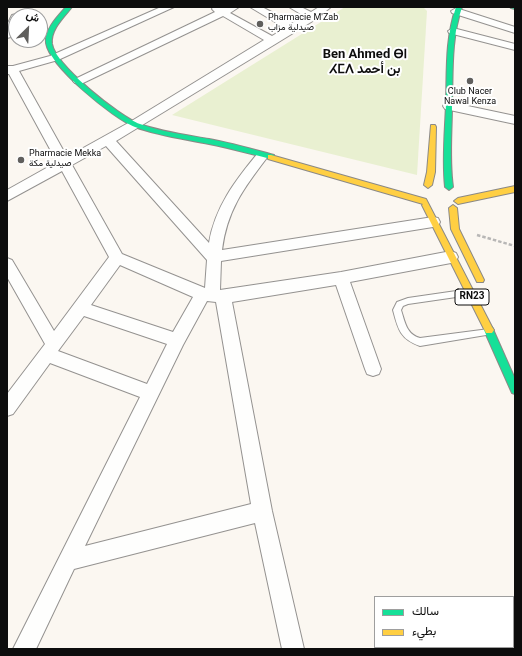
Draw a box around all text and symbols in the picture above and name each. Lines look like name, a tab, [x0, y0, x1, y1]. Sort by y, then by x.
text: ش	[23, 7, 42, 28]
north arrow	[8, 8, 48, 48]
place label: Pharmacie M'Zab صيدلية مزاب	[268, 14, 338, 35]
marker: Pharmacie M'Zab صيدلية مزاب	[255, 19, 265, 29]
district label: Ben Ahmed ⴱⵏ ⵃⵎⴷ بن أحمد	[323, 48, 407, 79]
marker: Club Nacer Nawal Kenza	[465, 76, 475, 86]
place label: Club Nacer Nawal Kenza	[444, 88, 496, 109]
place label: Pharmacie Mekka صيدلية مكة	[29, 150, 101, 171]
marker: Pharmacie Mekka صيدلية مكة	[16, 155, 26, 165]
road number: RN23	[455, 289, 489, 305]
legend	[374, 596, 514, 648]
text: سالك	[412, 603, 439, 621]
text: بطيء	[412, 623, 436, 641]

